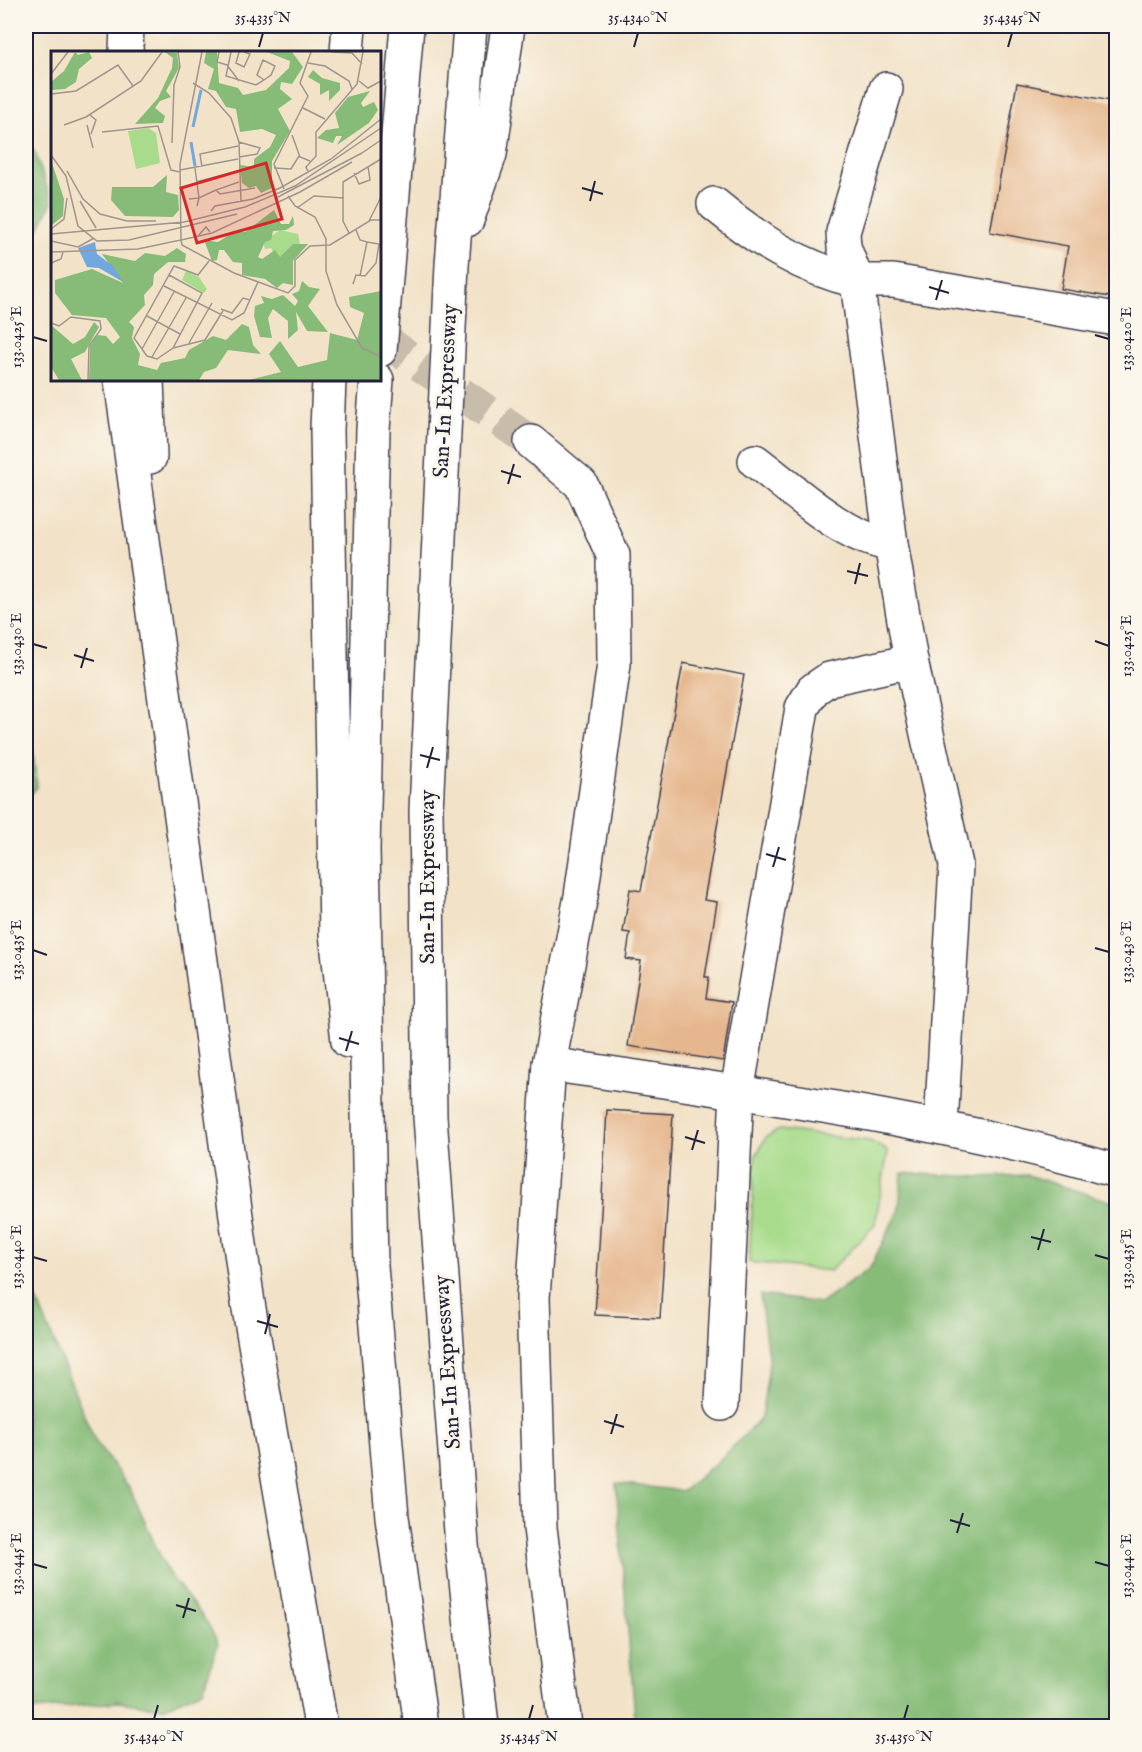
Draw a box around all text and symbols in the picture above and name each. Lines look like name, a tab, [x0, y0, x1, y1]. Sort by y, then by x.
text: 35.4335°N	[235, 8, 291, 27]
text: 35.4340°N	[608, 8, 668, 27]
text: 35.4345°N	[983, 8, 1041, 27]
inset map	[51, 51, 381, 381]
street label: San-In Expressway	[427, 303, 465, 479]
text: 133.0425°E	[7, 306, 26, 368]
text: 133.0420°E	[1117, 307, 1136, 371]
text: 133.0430°E	[7, 613, 26, 675]
text: 133.0425°E	[1117, 615, 1136, 677]
street label: San-In Expressway	[414, 789, 442, 964]
text: 133.0435°E	[7, 920, 26, 980]
text: 133.0430°E	[1117, 921, 1136, 983]
text: 133.0440°E	[7, 1225, 26, 1289]
text: 133.0435°E	[1117, 1229, 1136, 1289]
street label: San-In Expressway	[428, 1274, 468, 1450]
text: 133.0445°E	[7, 1533, 26, 1595]
text: 133.0440°E	[1117, 1534, 1136, 1598]
text: 35.4340°N	[124, 1727, 184, 1746]
text: 35.4345°N	[500, 1727, 558, 1746]
text: 35.4350°N	[875, 1727, 933, 1746]

